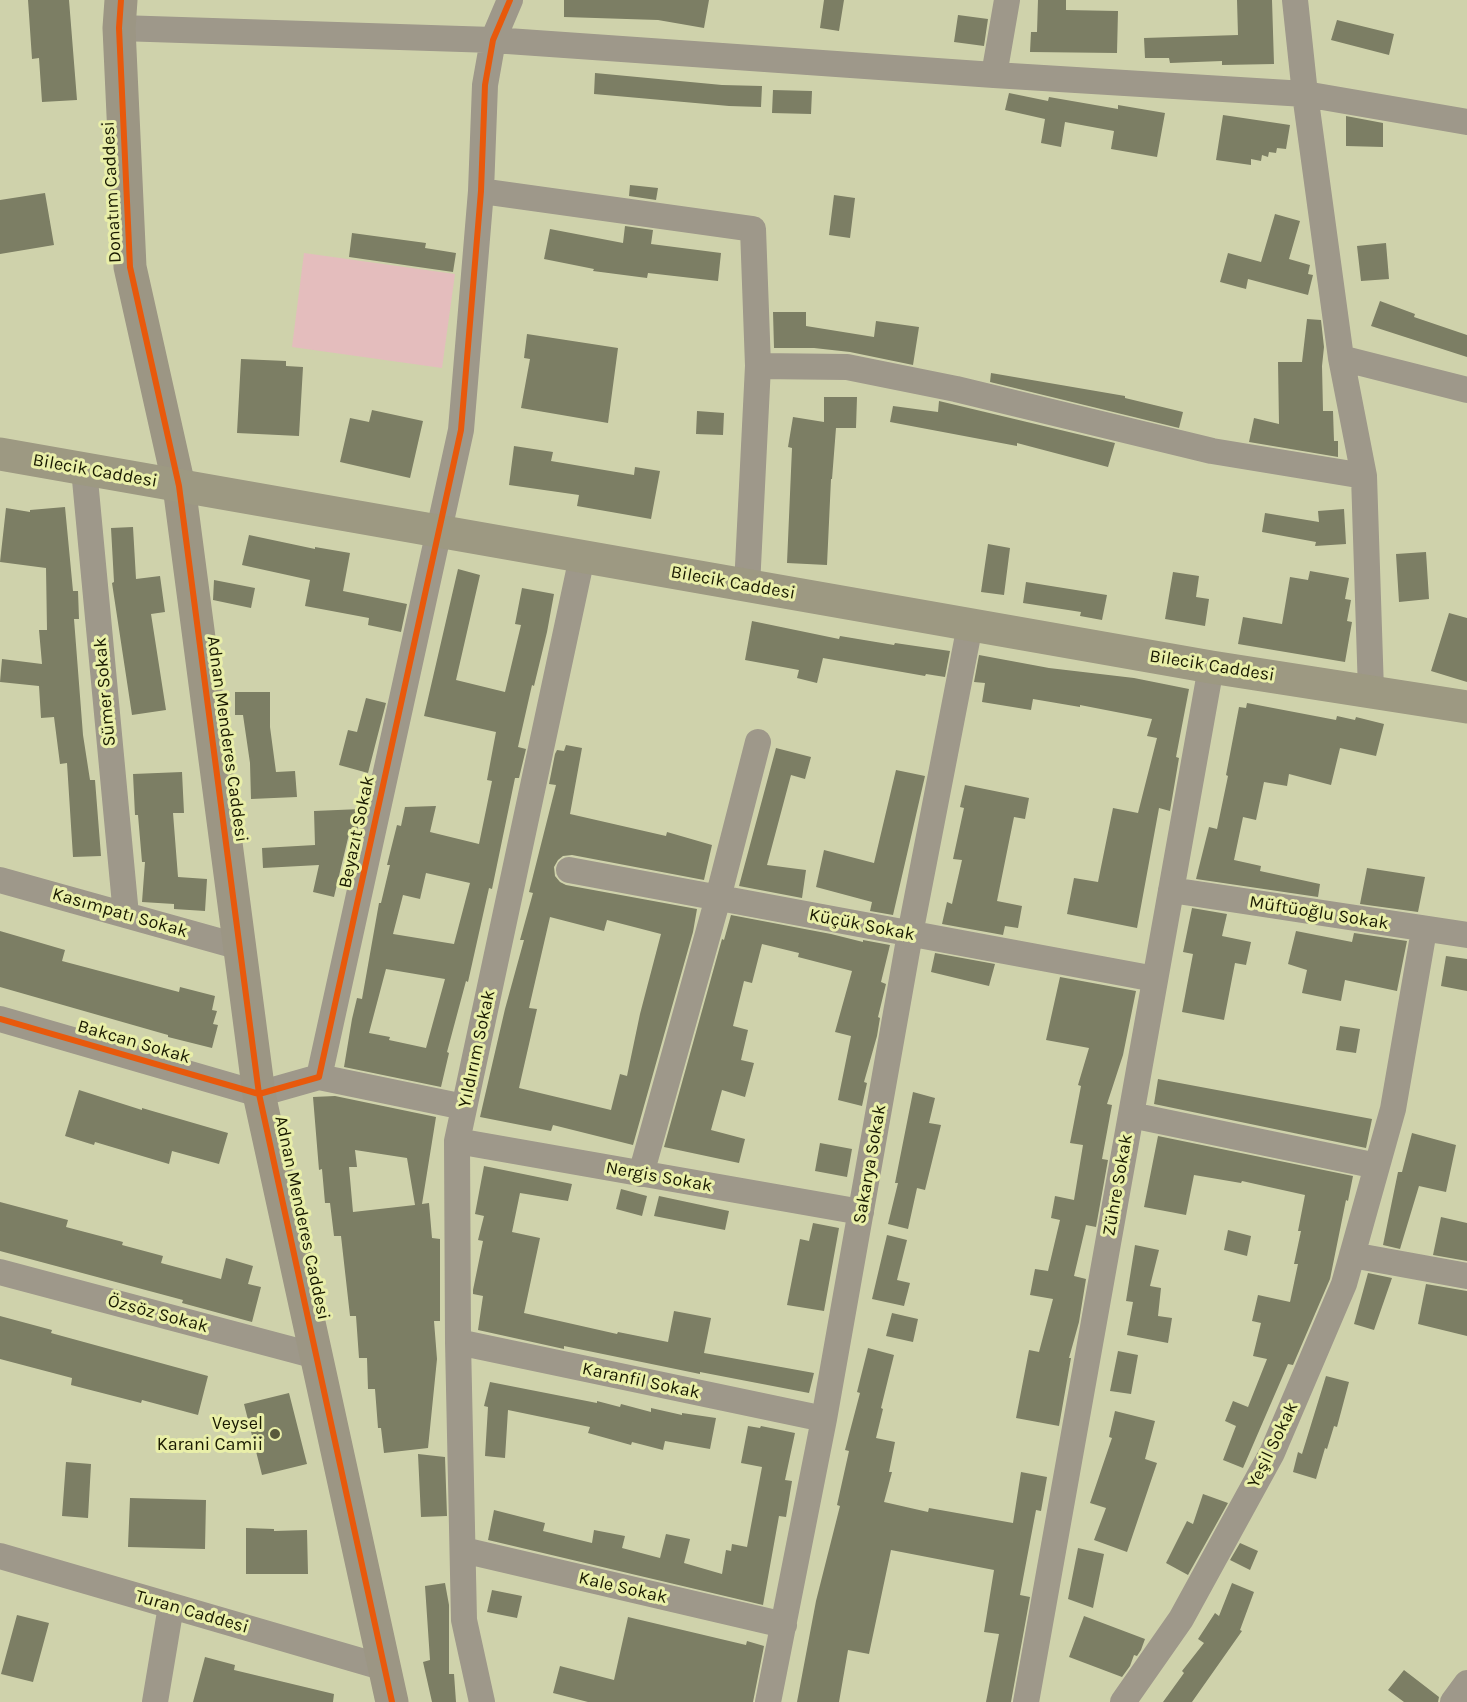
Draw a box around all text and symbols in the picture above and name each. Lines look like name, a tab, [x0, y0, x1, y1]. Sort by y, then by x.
street label: Donatım Caddesi	[97, 120, 127, 264]
street label: Bilecik Caddesi	[31, 449, 159, 493]
street label: Bilecik Caddesi	[669, 561, 797, 605]
street label: Adnan Menderes Caddesi	[202, 635, 252, 843]
street label: Sümer Sokak	[89, 636, 121, 748]
street label: Bilecik Caddesi	[1148, 645, 1276, 687]
street label: Beyazıt Sokak	[335, 774, 379, 890]
street label: Kasımpatı Sokak	[50, 883, 190, 943]
street label: Müftüoğlu Sokak	[1248, 891, 1390, 935]
street label: Küçük Sokak	[807, 904, 917, 946]
street label: Yıldırım Sokak	[454, 988, 500, 1110]
street label: Bakcan Sokak	[75, 1016, 193, 1068]
street label: Sakarya Sokak	[849, 1103, 891, 1225]
street label: Adnan Menderes Caddesi	[270, 1114, 334, 1322]
street label: Zühre Sokak	[1098, 1132, 1138, 1238]
street label: Nergis Sokak	[604, 1157, 714, 1197]
street label: Özsöz Sokak	[105, 1290, 211, 1338]
street label: Karanfil Sokak	[580, 1358, 702, 1404]
street label: Yeşil Sokak	[1243, 1398, 1303, 1492]
place label: Veysel Karani Camii	[157, 1413, 263, 1456]
marker: Veysel Karani Camii	[268, 1427, 282, 1441]
street label: Kale Sokak	[577, 1567, 669, 1609]
street label: Turan Caddesi	[133, 1586, 251, 1638]

